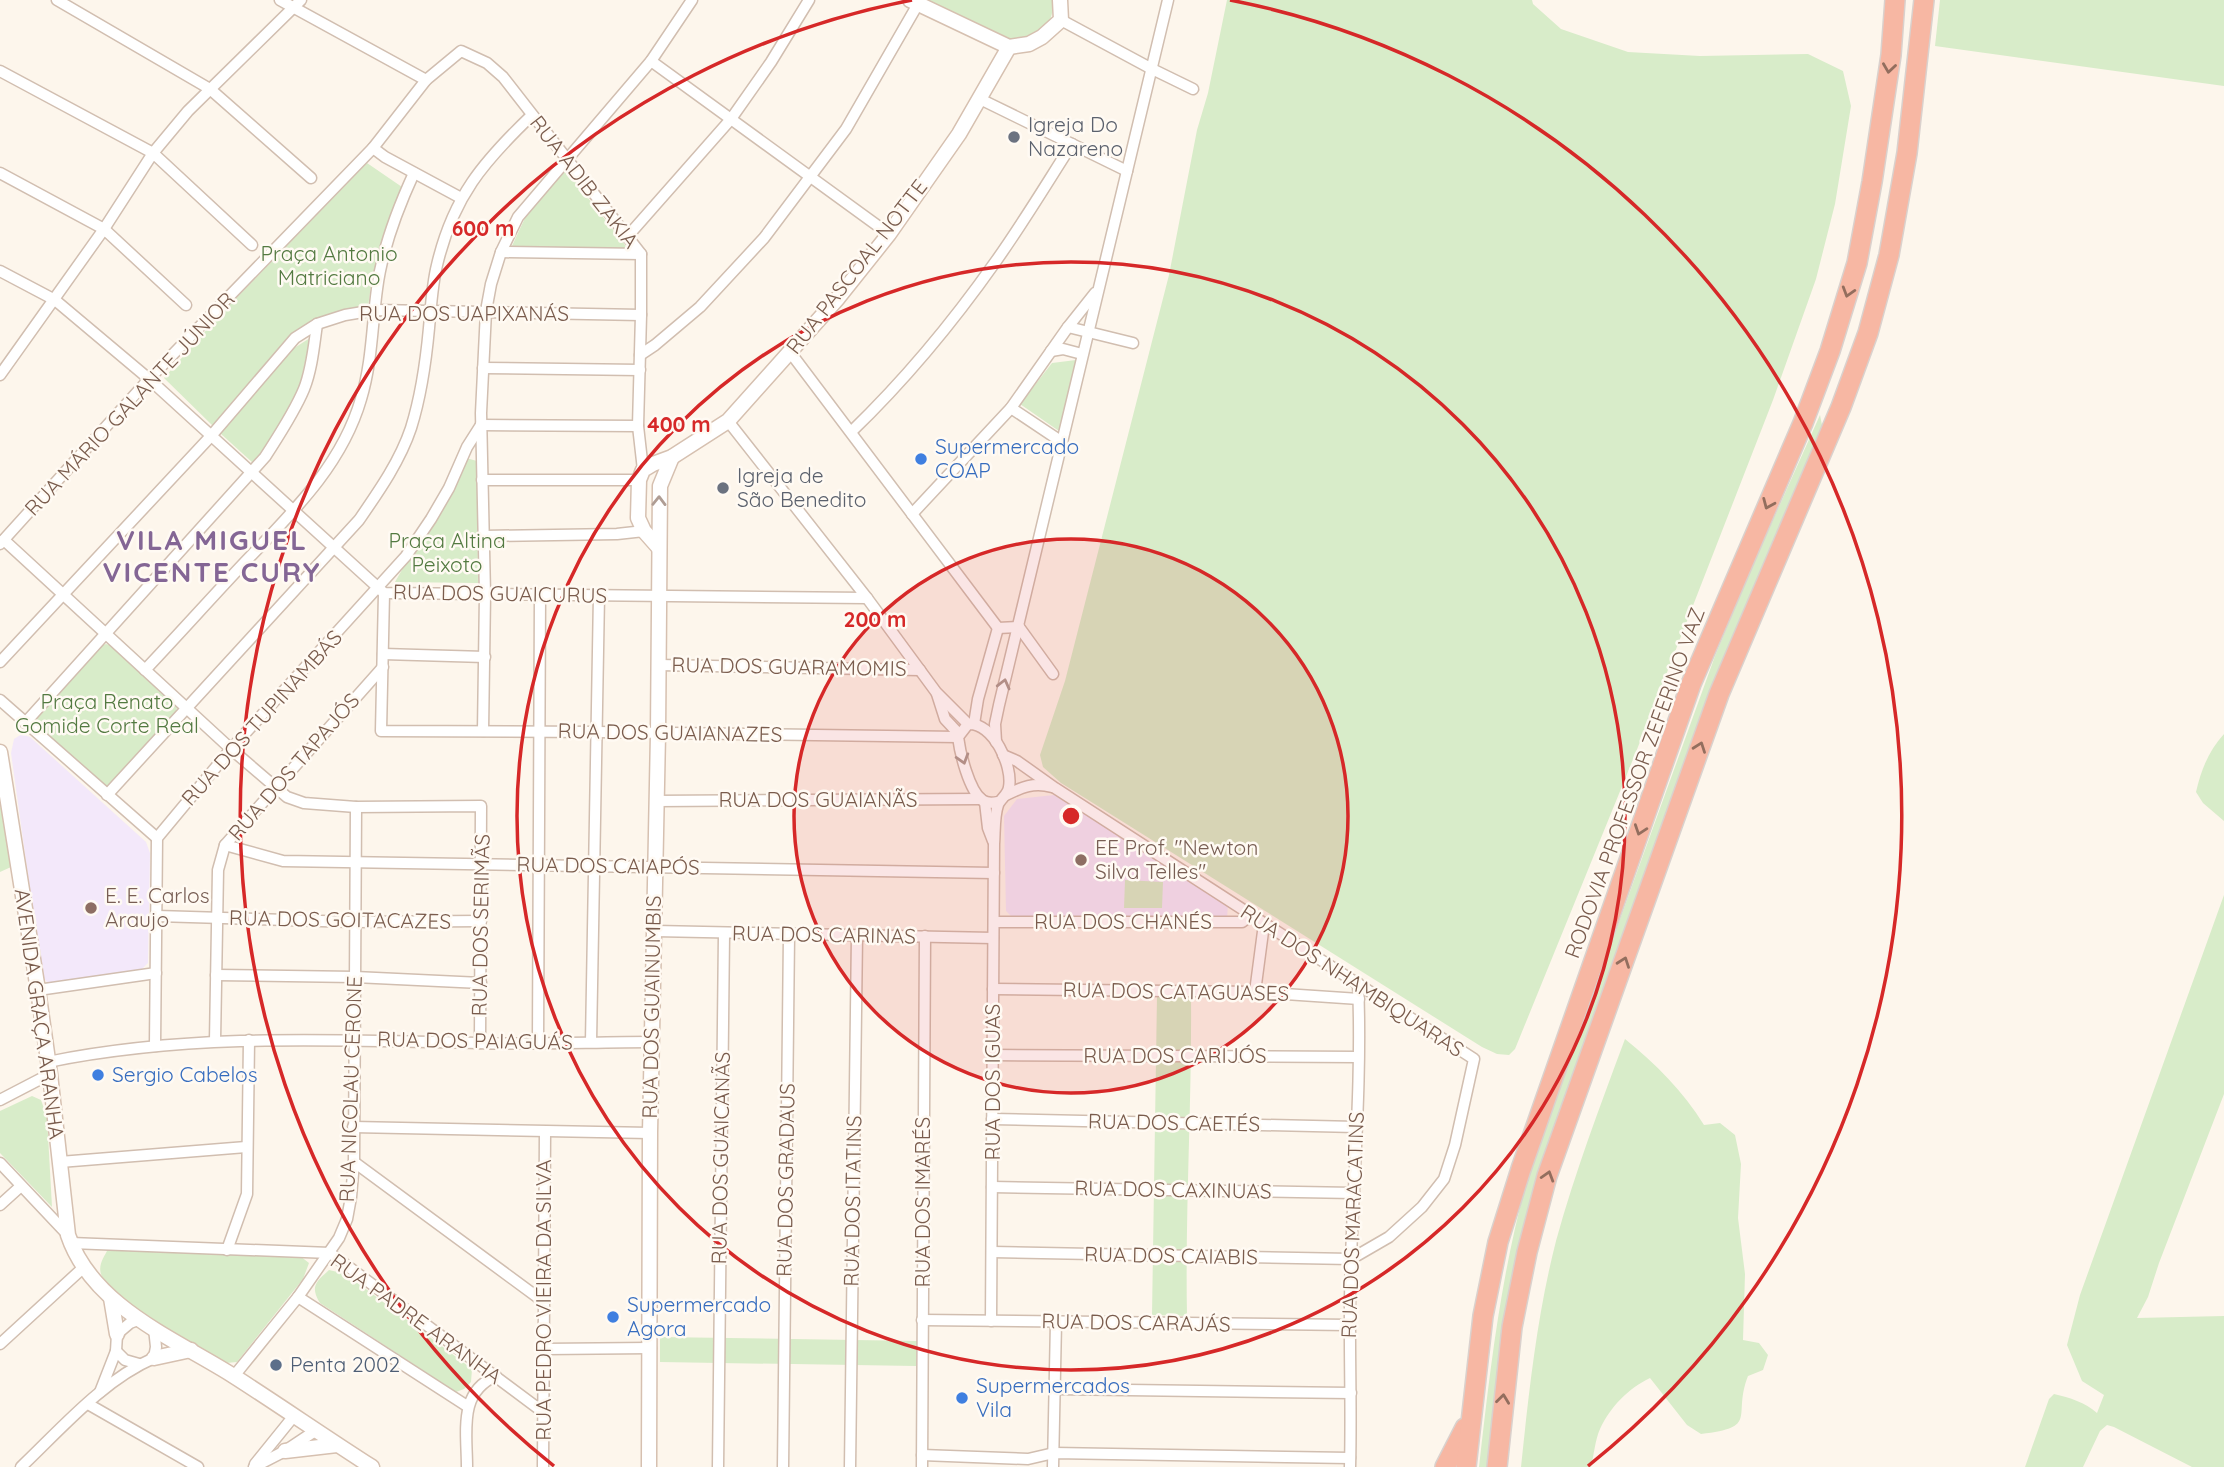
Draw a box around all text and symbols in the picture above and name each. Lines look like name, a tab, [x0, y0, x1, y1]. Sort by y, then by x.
one-way arrow	[1882, 62, 1897, 74]
street label: RUA ADIB ZAKIA	[525, 110, 645, 253]
place label: Igreja Do Nazareno	[1028, 111, 1123, 161]
marker: Igreja Do Nazareno	[1006, 129, 1022, 145]
street label: RUA PASCOAL NOTTE	[780, 174, 932, 359]
text: 600 m	[452, 215, 514, 241]
park label: Praça Antonio Matriciano	[260, 240, 398, 290]
one-way arrow	[1842, 285, 1857, 297]
street label: RUA MÁRIO GALANTE JÚNIOR	[19, 286, 240, 521]
street label: RUA DOS UAPIXANÁS	[359, 300, 569, 326]
text: 400 m	[647, 411, 711, 437]
place label: Supermercado COAP	[935, 433, 1079, 483]
marker: Supermercado COAP	[913, 451, 929, 467]
place label: Igreja de São Benedito	[737, 462, 866, 512]
marker: Igreja de São Benedito	[715, 480, 731, 496]
one-way arrow	[652, 495, 667, 506]
one-way arrow	[1763, 497, 1777, 509]
district label: VILA MIGUEL VICENTE CURY	[103, 522, 321, 589]
park label: Praça Altina Peixoto	[388, 527, 506, 577]
street label: RUA DOS GUAICURUS	[393, 578, 607, 608]
street label: RODOVIA PROFESSOR ZEFERINO VAZ	[1558, 604, 1710, 962]
text: 200 m	[844, 606, 906, 632]
street label: RUA DOS TUPINAMBÁS	[175, 624, 347, 811]
street label: RUA DOS GUARAMOMIS	[671, 651, 907, 681]
one-way arrow	[996, 678, 1010, 690]
street label: RUA DOS TAPAJÓS	[222, 687, 364, 845]
park label: Praça Renato Gomide Corte Real	[15, 688, 199, 738]
street label: RUA DOS GUAIANAZES	[557, 717, 783, 747]
one-way arrow	[1692, 742, 1706, 754]
one-way arrow	[955, 753, 970, 765]
street label: RUA DOS GUAIANÃS	[718, 786, 918, 812]
centre of rings	[1059, 804, 1083, 828]
one-way arrow	[1634, 823, 1648, 835]
street label: RUA DOS SERIMÃS	[465, 833, 495, 1016]
place label: EE Prof. "Newton Silva Telles"	[1095, 834, 1258, 884]
street label: RUA DOS CAIAPÓS	[516, 850, 700, 880]
marker: EE Prof. "Newton Silva Telles"	[1073, 852, 1089, 868]
place label: E. E. Carlos Araujo	[105, 882, 210, 932]
street label: AVENIDA GRAÇA ARANHA	[10, 887, 70, 1141]
street label: RUA DOS GUAINUMBIS	[636, 895, 666, 1119]
street label: RUA DOS NHAMBIQUARAS	[1236, 898, 1469, 1062]
marker: E. E. Carlos Araujo	[83, 900, 99, 916]
street label: RUA DOS GOITACAZES	[229, 904, 451, 934]
street label: RUA DOS CHANÉS	[1034, 908, 1212, 934]
street label: RUA DOS CARINAS	[732, 919, 916, 949]
one-way arrow	[1615, 956, 1629, 968]
street label: RUA NICOLAU CERONE	[333, 975, 367, 1203]
street label: RUA DOS CATAGUASES	[1062, 976, 1290, 1006]
street label: RUA DOS IGUAS	[979, 1004, 1005, 1160]
street label: RUA DOS PAIAGUÁS	[377, 1025, 573, 1055]
street label: RUA DOS CARIJÓS	[1083, 1042, 1267, 1068]
street label: RUA DOS GUAICANÃS	[705, 1051, 735, 1265]
place label: Sergio Cabelos	[112, 1061, 258, 1087]
marker: Sergio Cabelos	[90, 1067, 106, 1083]
street label: RUA DOS GRADAUS	[770, 1083, 800, 1277]
street label: RUA DOS CAETÉS	[1088, 1107, 1260, 1137]
street label: RUA DOS MARACATINS	[1335, 1111, 1369, 1339]
street label: RUA DOS ITATINS	[838, 1115, 866, 1287]
street label: RUA DOS IMARÉS	[909, 1117, 935, 1287]
street label: RUA PEDRO VIEIRA DA SILVA	[530, 1159, 556, 1441]
one-way arrow	[1540, 1171, 1554, 1183]
street label: RUA DOS CAXINUAS	[1074, 1174, 1272, 1204]
street label: RUA DOS CAIABIS	[1084, 1240, 1258, 1270]
street label: RUA PADRE ARANHA	[326, 1247, 507, 1389]
place label: Supermercado Agora	[627, 1291, 771, 1341]
street label: RUA DOS CARAJÁS	[1041, 1307, 1231, 1337]
marker: Supermercado Agora	[605, 1309, 621, 1325]
place label: Penta 2002	[290, 1351, 400, 1377]
marker: Penta 2002	[268, 1357, 284, 1373]
place label: Supermercados Vila	[976, 1372, 1130, 1422]
marker: Supermercados Vila	[954, 1390, 970, 1406]
one-way arrow	[1496, 1393, 1511, 1405]

